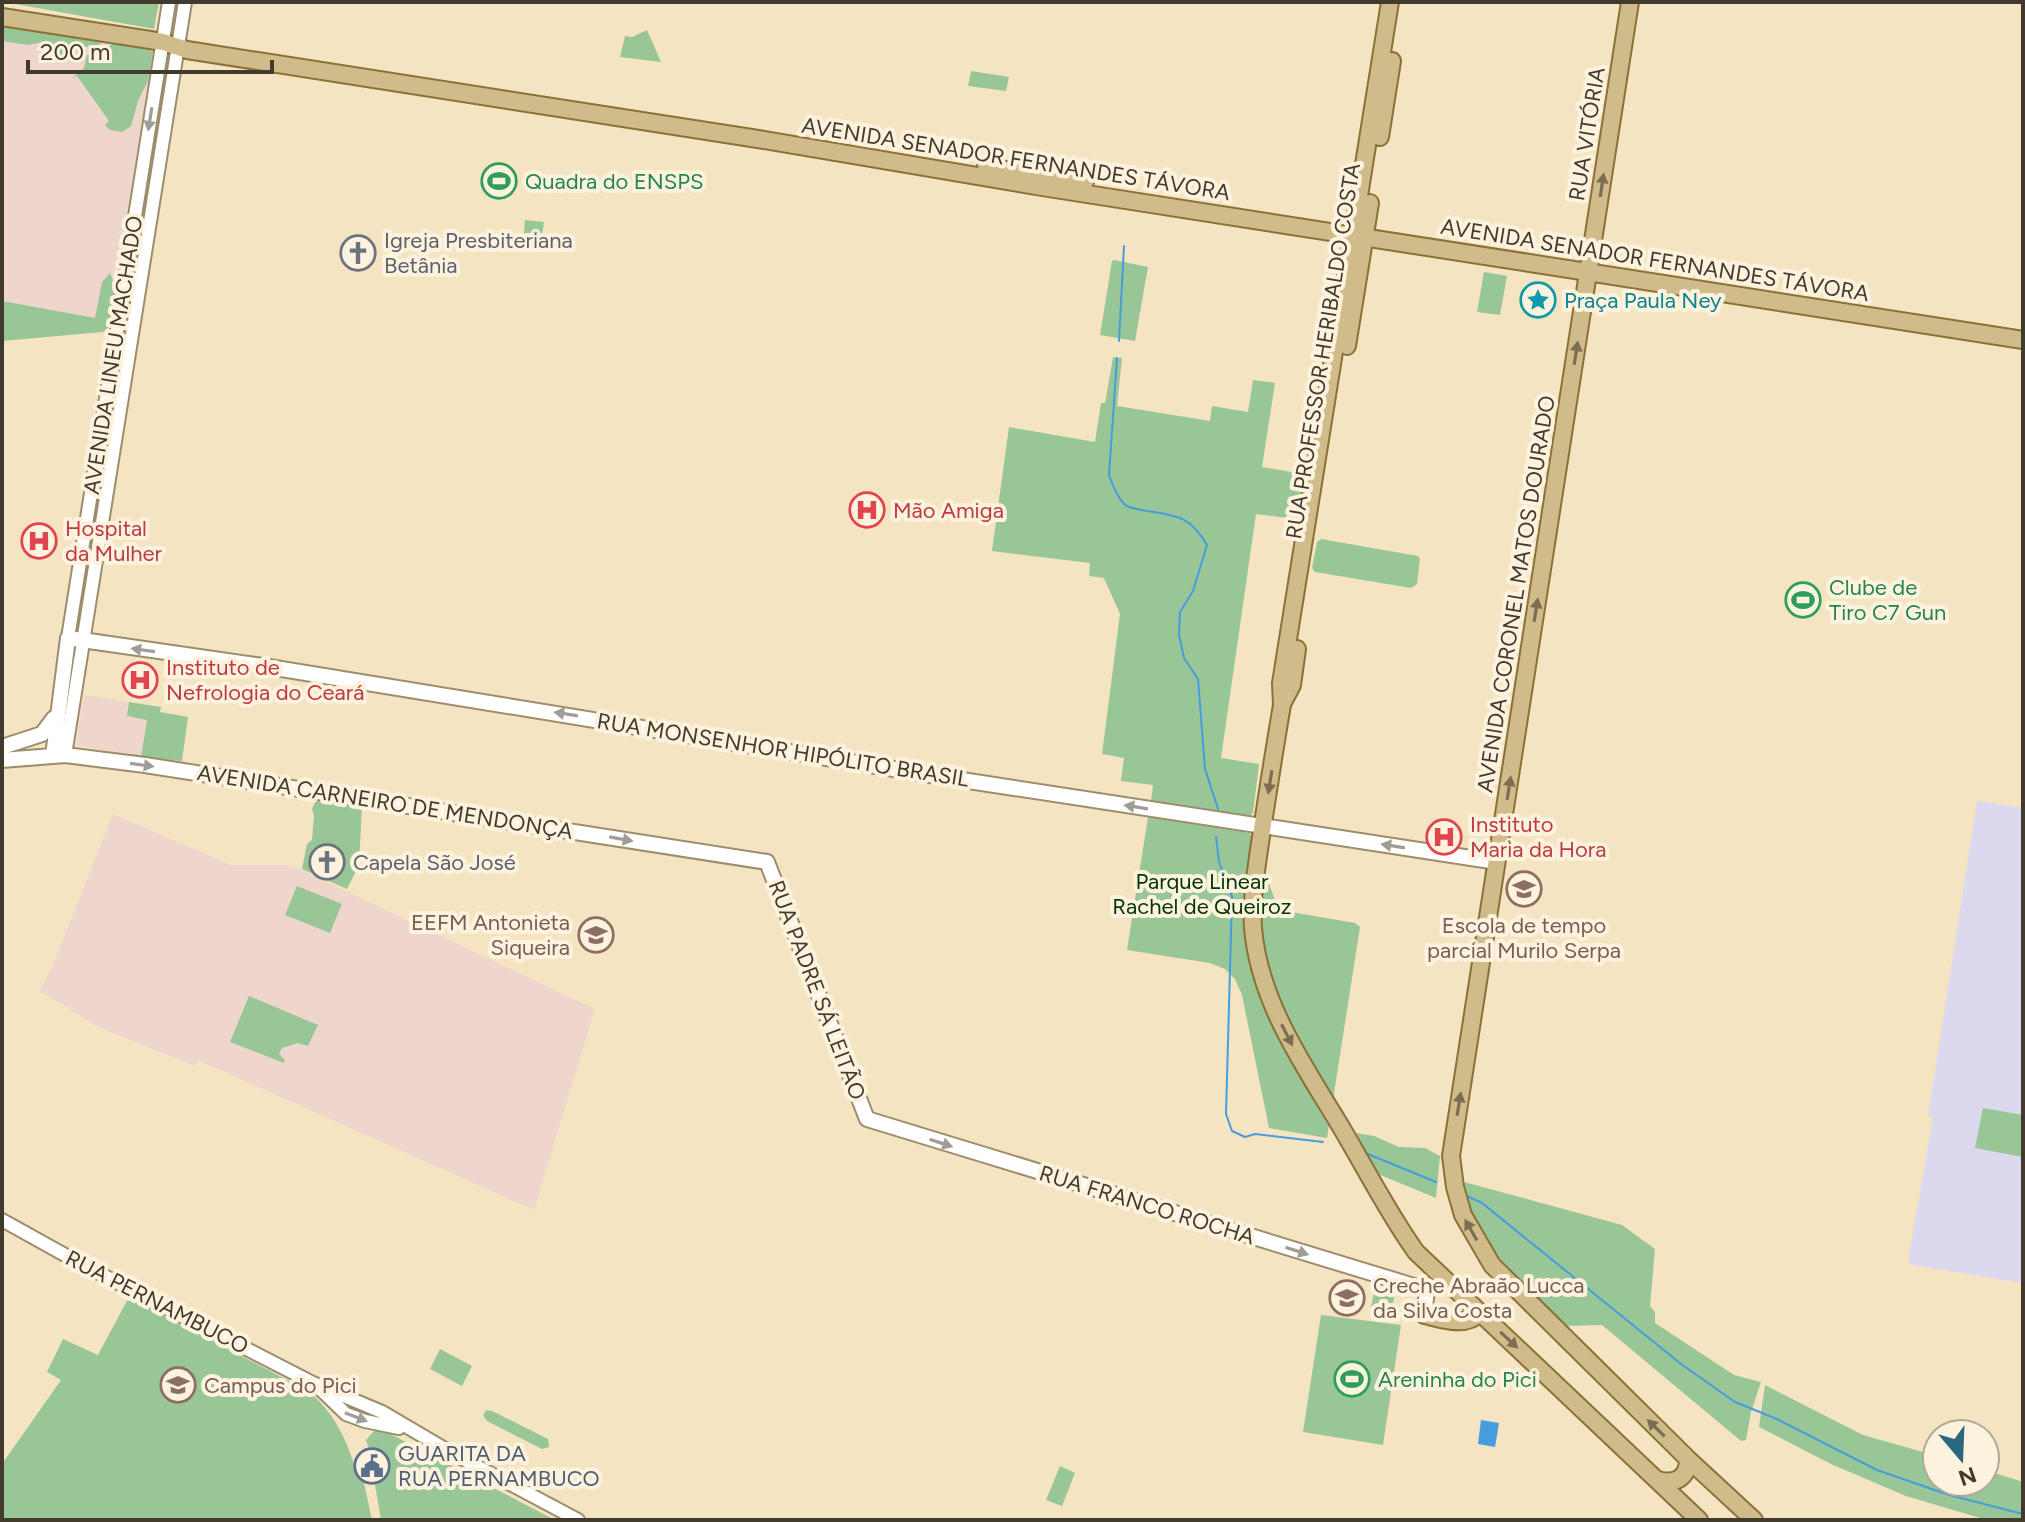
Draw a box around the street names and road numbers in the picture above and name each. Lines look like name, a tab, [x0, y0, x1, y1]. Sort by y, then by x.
street label: RUA VITÓRIA	[1563, 65, 1611, 203]
street label: AVENIDA SENADOR FERNANDES TÁVORA	[800, 112, 1232, 206]
street label: RUA PROFESSOR HERIBALDO COSTA	[1280, 161, 1366, 541]
street label: AVENIDA SENADOR FERNANDES TÁVORA	[1439, 213, 1871, 307]
street label: AVENIDA LINEU MACHADO	[78, 214, 148, 496]
street label: AVENIDA CORONEL MATOS DOURADO	[1471, 394, 1561, 794]
street label: RUA MONSENHOR HIPÓLITO BRASIL	[595, 707, 971, 793]
street label: AVENIDA CARNEIRO DE MENDONÇA	[195, 759, 575, 845]
street label: RUA PADRE SÁ LEITÃO	[763, 876, 871, 1104]
street label: RUA FRANCO ROCHA	[1036, 1159, 1258, 1251]
street label: RUA PERNAMBUCO	[61, 1244, 253, 1360]

